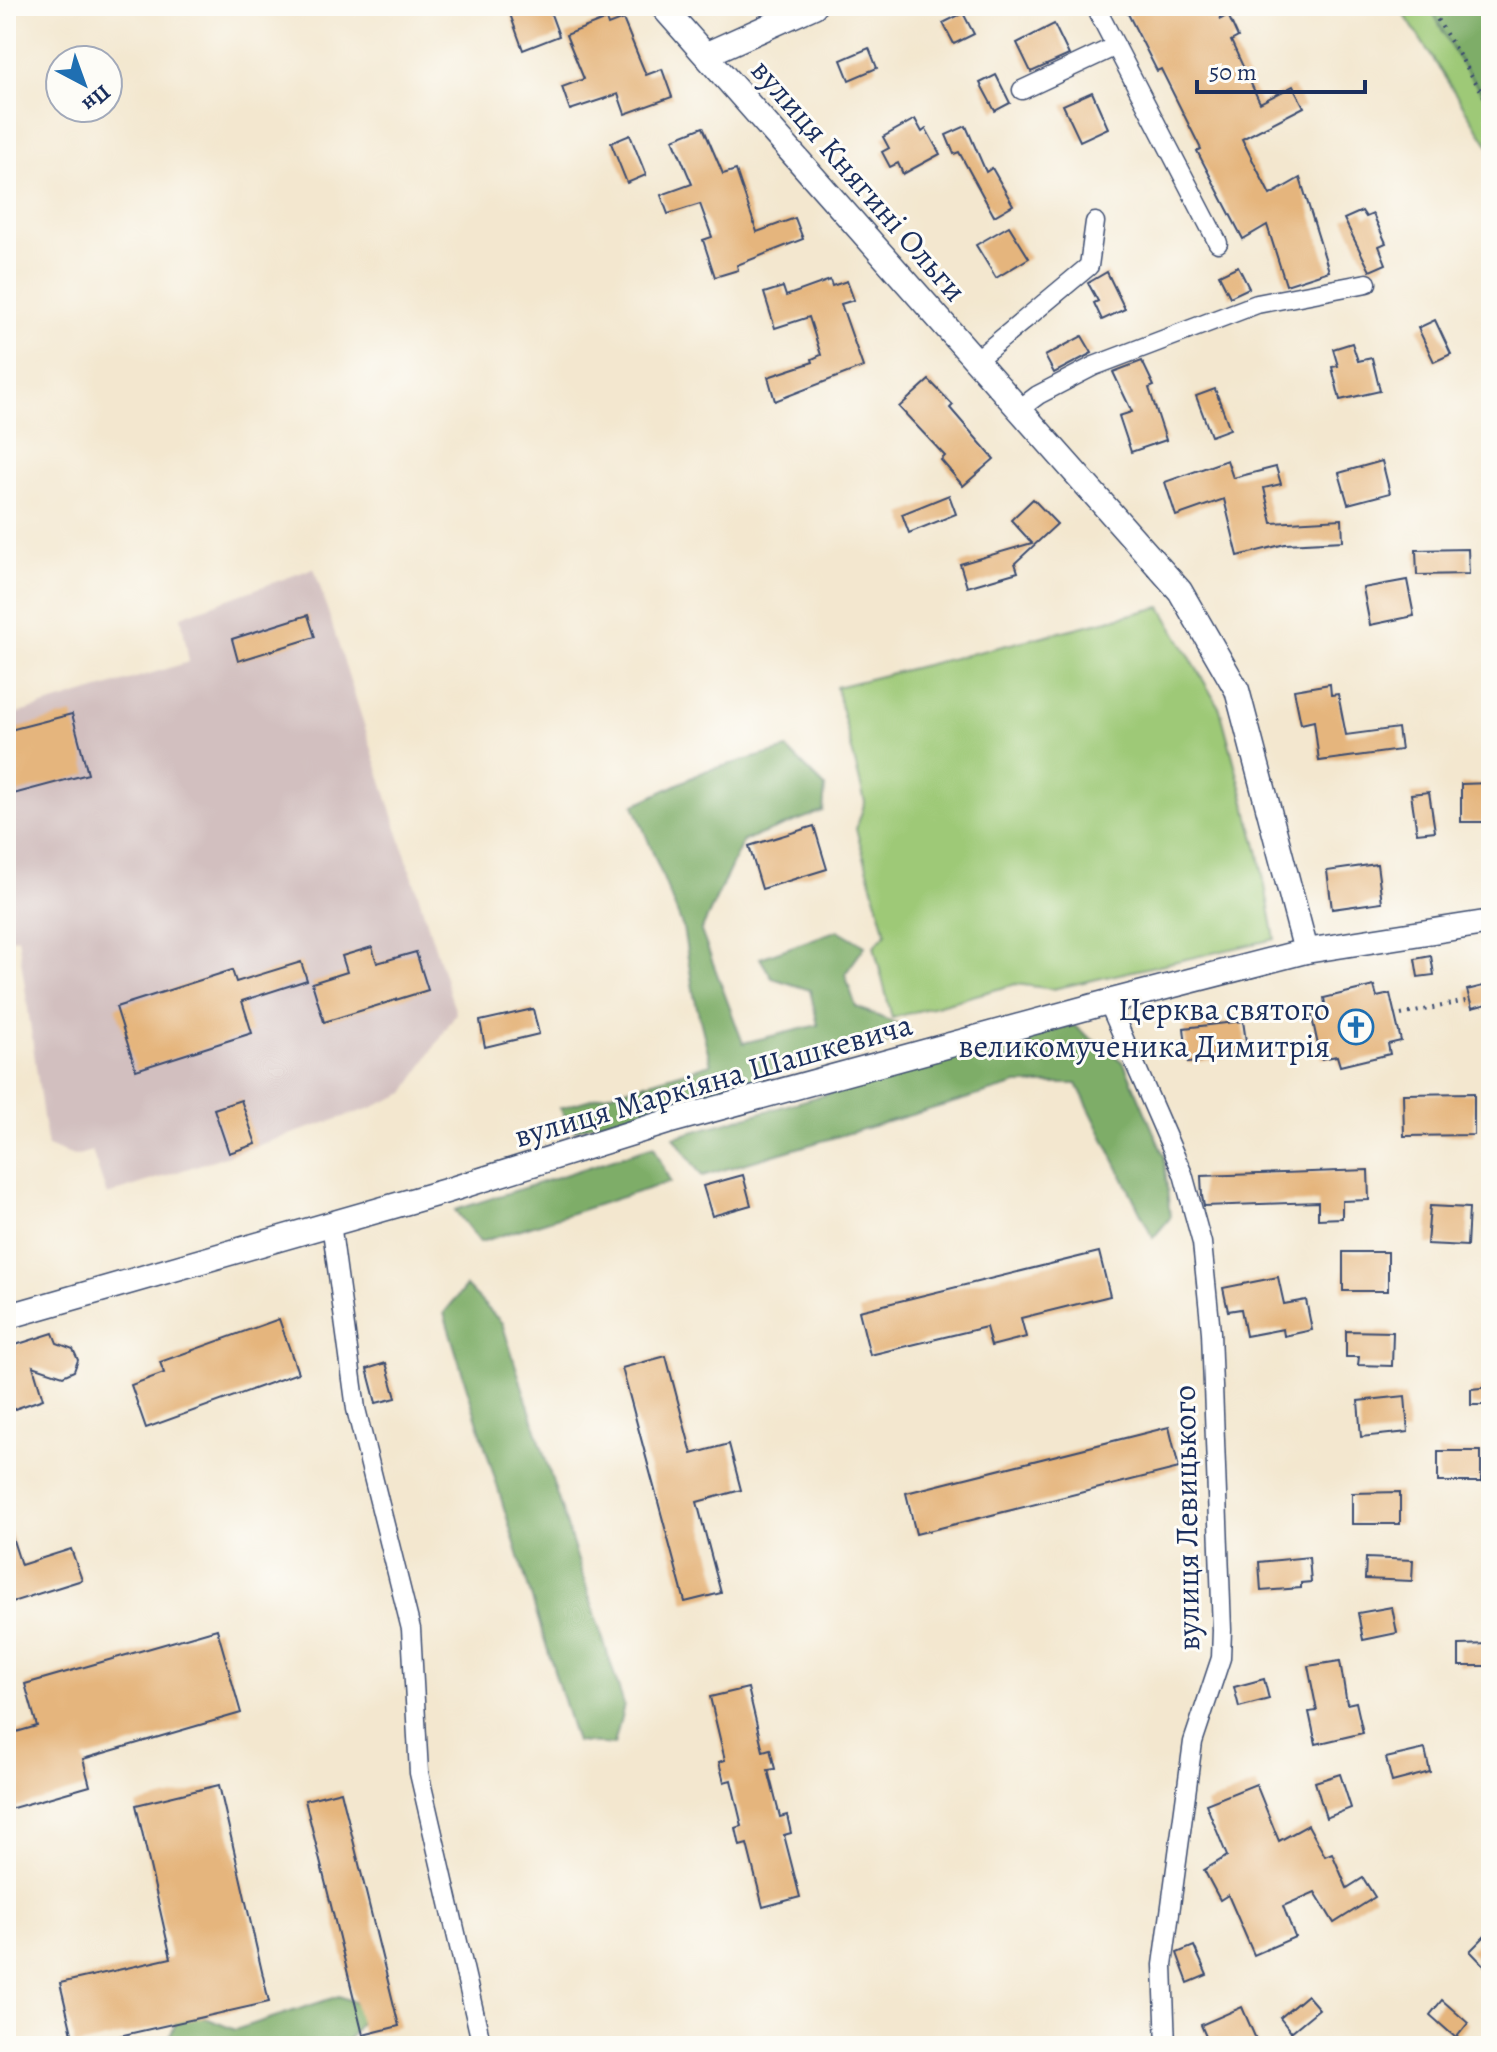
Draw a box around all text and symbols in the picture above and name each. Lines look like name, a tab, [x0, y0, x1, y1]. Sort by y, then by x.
north arrow	[44, 44, 124, 124]
scale bar	[1197, 44, 1365, 94]
street label: вулиця Княгині Ольги	[741, 49, 977, 311]
text: 50 m	[1209, 56, 1257, 88]
text: Пн	[76, 78, 117, 119]
place label: Церква святого великомученика Димитрія	[958, 987, 1330, 1068]
street label: вулиця Маркіяна Шашкевича	[509, 1002, 917, 1158]
church icon: Церква святого великомученика Димитрія	[1337, 1008, 1375, 1046]
street label: вулиця Левицького	[1162, 1385, 1210, 1651]

